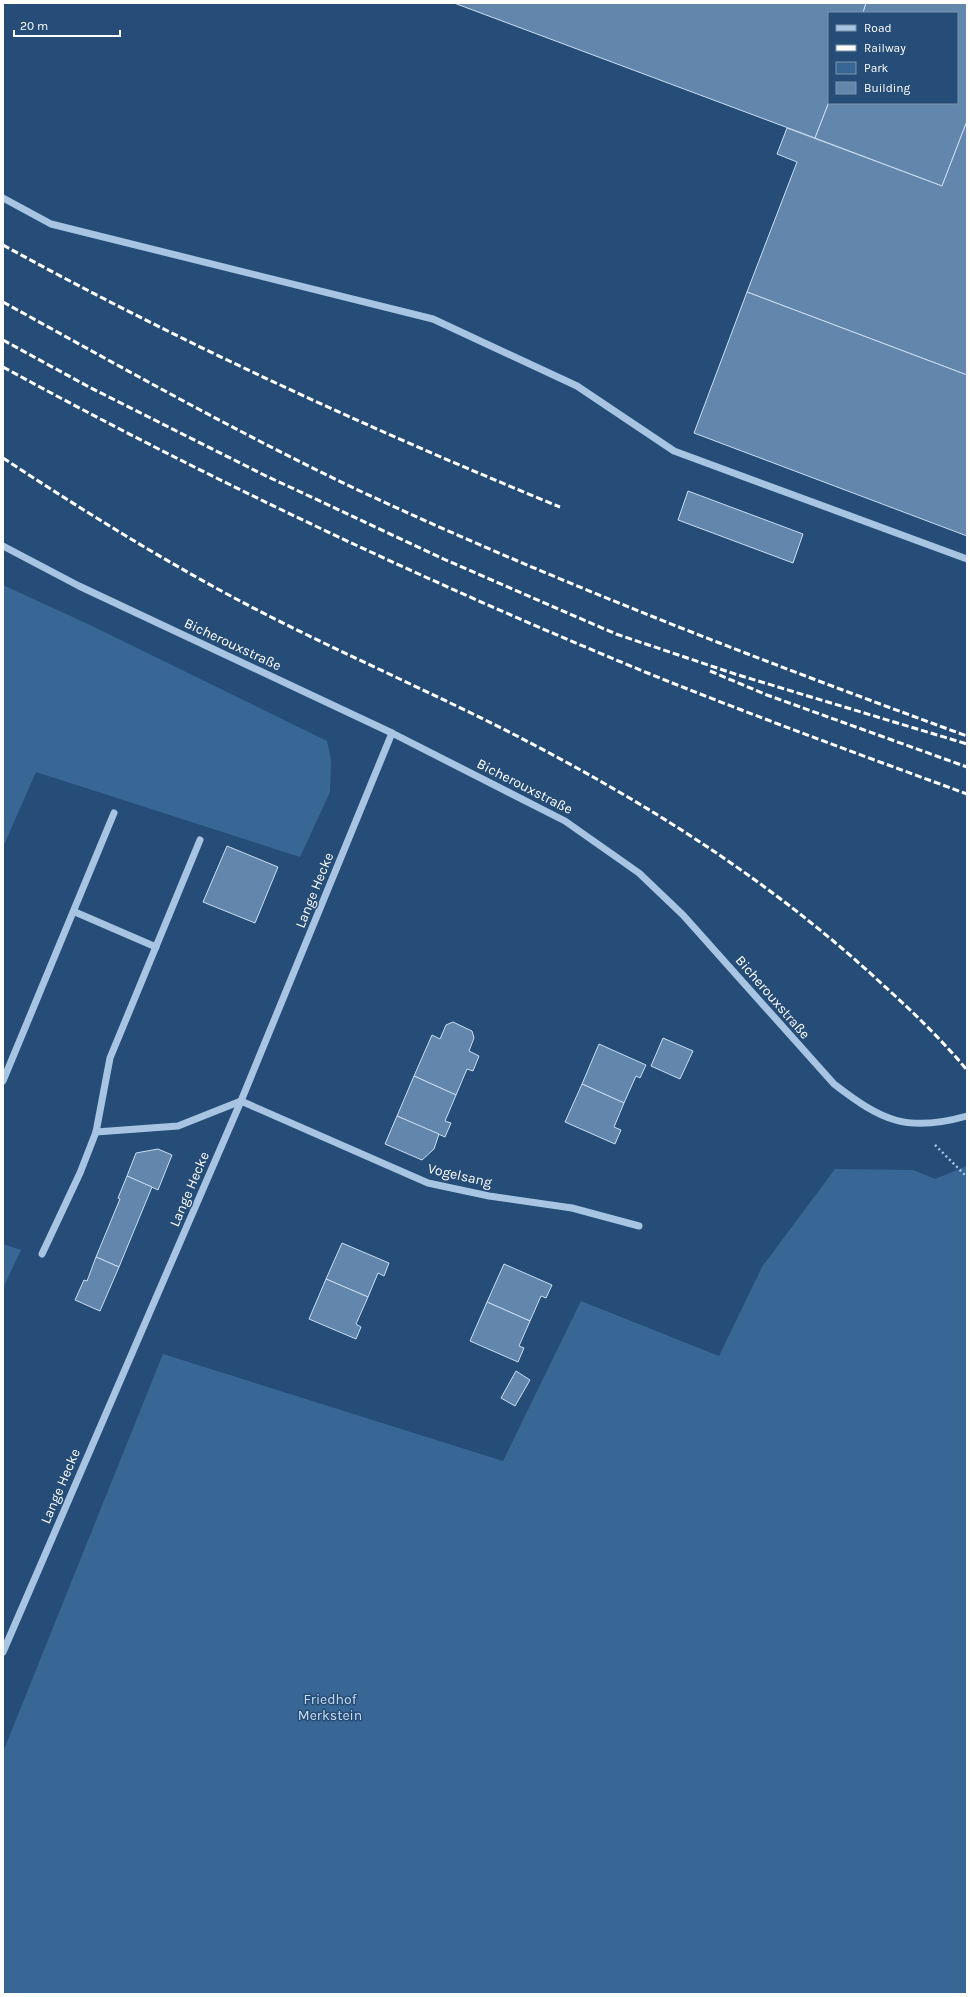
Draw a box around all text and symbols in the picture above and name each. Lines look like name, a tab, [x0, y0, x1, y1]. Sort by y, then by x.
scale bar	[14, 12, 120, 38]
legend	[828, 12, 958, 104]
text: 20 m	[20, 19, 48, 33]
text: Road	[864, 21, 892, 35]
text: Railway	[864, 41, 906, 55]
text: Park	[864, 61, 889, 75]
text: Building	[864, 81, 911, 95]
street label: Bicherouxstraße	[181, 615, 284, 674]
street label: Bicherouxstraße	[474, 755, 576, 818]
street label: Lange Hecke	[292, 850, 337, 930]
street label: Bicherouxstraße	[732, 952, 814, 1043]
street label: Lange Hecke	[166, 1149, 213, 1229]
street label: Vogelsang	[426, 1160, 494, 1191]
street label: Lange Hecke	[37, 1446, 84, 1526]
park label: Friedhof Merkstein	[298, 1691, 362, 1724]

